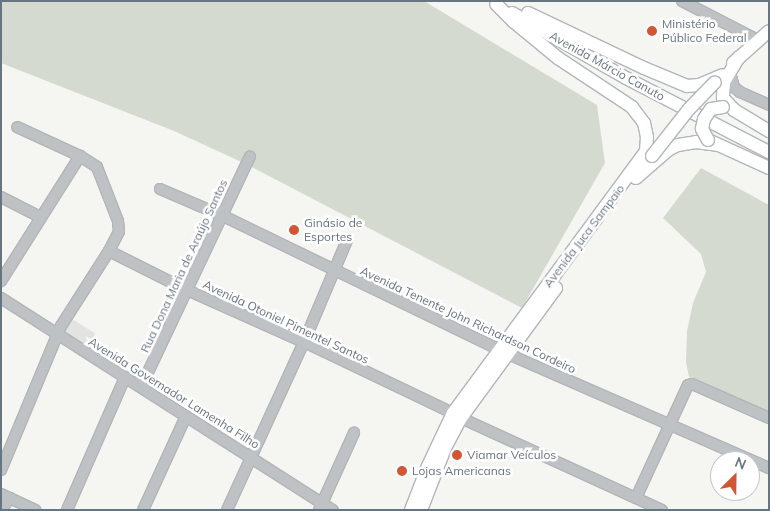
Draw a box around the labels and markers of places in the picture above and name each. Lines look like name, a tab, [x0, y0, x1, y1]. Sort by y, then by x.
place label: Ministério Público Federal	[662, 17, 746, 45]
marker: Ministério Público Federal	[646, 25, 658, 37]
place label: Ginásio de Esportes	[304, 216, 362, 244]
marker: Ginásio de Esportes	[288, 224, 300, 236]
place label: Viamar Veículos	[467, 448, 556, 462]
marker: Viamar Veículos	[451, 449, 463, 461]
place label: Lojas Americanas	[412, 464, 511, 478]
marker: Lojas Americanas	[396, 465, 408, 477]

